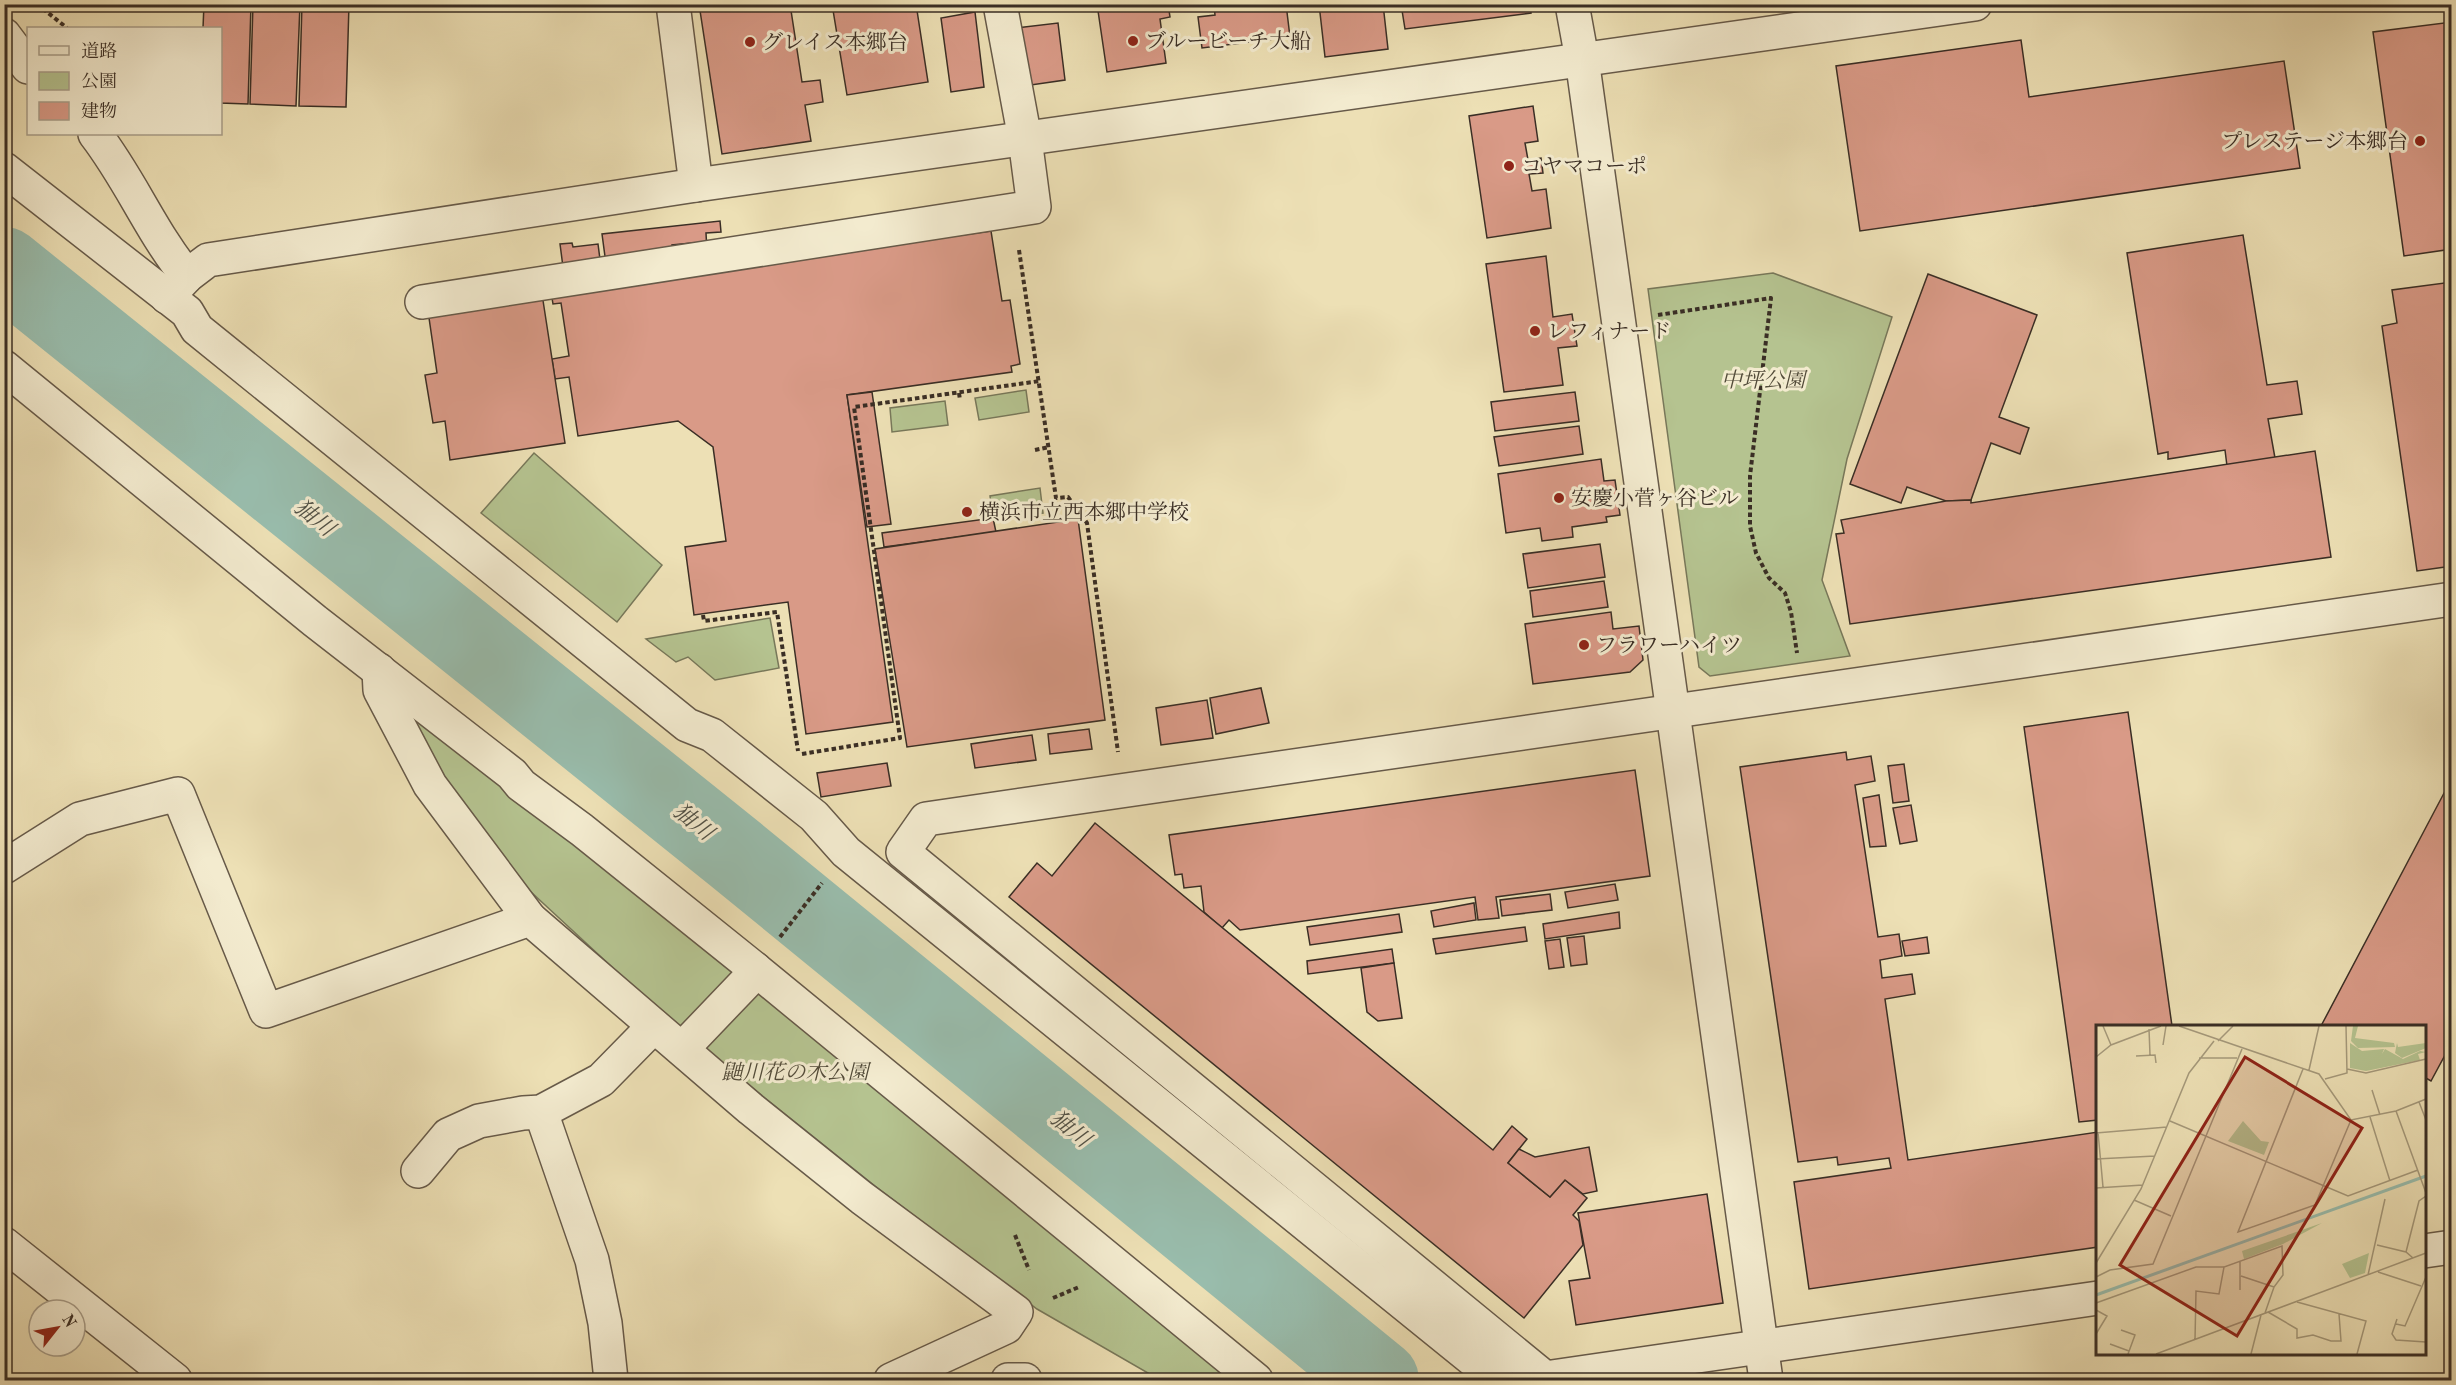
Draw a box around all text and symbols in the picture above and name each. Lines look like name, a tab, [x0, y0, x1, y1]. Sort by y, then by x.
legend	[27, 27, 222, 135]
place label: ブルービーチ大船	[1145, 30, 1311, 53]
place label: グレイス本郷台	[762, 31, 908, 54]
marker: ブルービーチ大船	[1126, 34, 1140, 48]
marker: グレイス本郷台	[743, 35, 757, 49]
text: 道路	[81, 41, 117, 61]
text: 公園	[81, 72, 117, 91]
text: 建物	[81, 101, 117, 121]
place label: プレステージ本郷台	[2221, 130, 2408, 153]
marker: プレステージ本郷台	[2413, 134, 2427, 148]
place label: コヤマコーポ	[1521, 156, 1647, 178]
marker: コヤマコーポ	[1502, 159, 1516, 173]
place label: レフィナード	[1547, 322, 1671, 343]
marker: レフィナード	[1528, 324, 1542, 338]
park label: 中坪公園	[1721, 369, 1808, 392]
place label: 安慶小菅ヶ谷ビル	[1571, 487, 1739, 510]
marker: 安慶小菅ヶ谷ビル	[1552, 491, 1566, 505]
water label: 㹨川	[290, 495, 341, 542]
place label: 横浜市立西本郷中学校	[979, 501, 1189, 524]
marker: 横浜市立西本郷中学校	[960, 505, 974, 519]
place label: フラワーハイツ	[1596, 635, 1742, 657]
marker: フラワーハイツ	[1577, 638, 1591, 652]
water label: 㹨川	[669, 799, 720, 846]
inset map	[2096, 1025, 2426, 1355]
park label: 鼬川花の木公園	[722, 1061, 871, 1084]
water label: 㹨川	[1046, 1106, 1097, 1153]
north arrow	[27, 1298, 87, 1358]
text: N	[58, 1312, 79, 1331]

